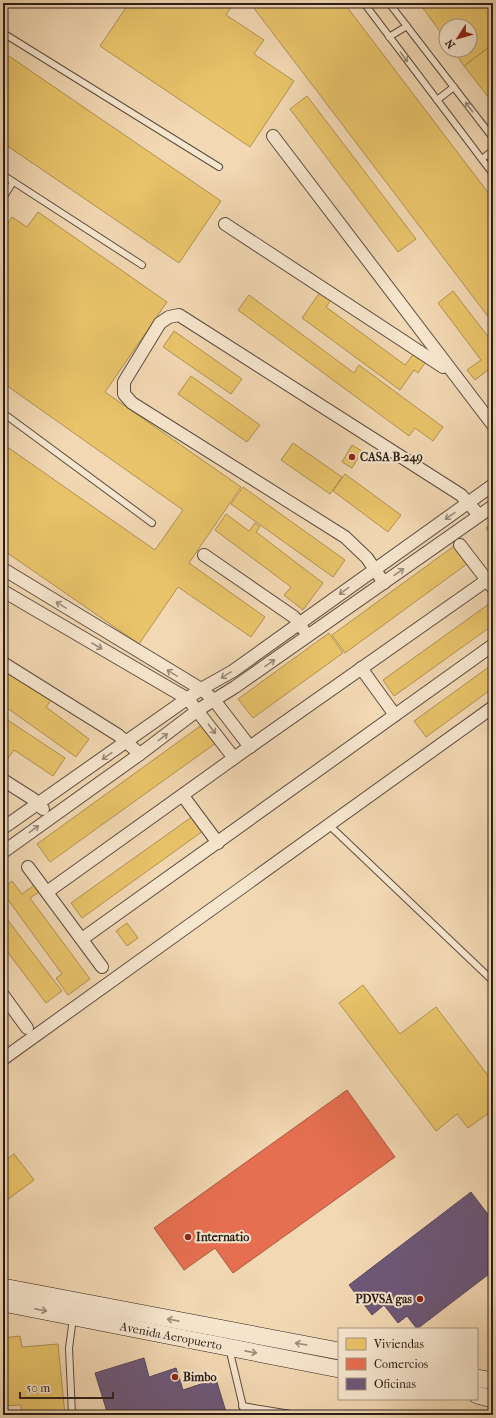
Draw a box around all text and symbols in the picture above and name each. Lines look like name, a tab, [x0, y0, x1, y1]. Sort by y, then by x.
north arrow	[438, 18, 478, 58]
text: N	[442, 36, 458, 51]
one-way arrow	[400, 51, 408, 62]
one-way arrow	[465, 102, 474, 113]
place label: CASA B-249	[360, 450, 423, 465]
marker: CASA B-249	[347, 452, 357, 462]
one-way arrow	[444, 512, 455, 520]
one-way arrow	[393, 568, 404, 576]
one-way arrow	[338, 587, 349, 595]
one-way arrow	[55, 600, 67, 608]
one-way arrow	[91, 643, 103, 651]
one-way arrow	[264, 659, 275, 667]
one-way arrow	[166, 668, 178, 676]
one-way arrow	[220, 671, 232, 679]
one-way arrow	[208, 724, 217, 735]
one-way arrow	[157, 733, 168, 741]
one-way arrow	[102, 752, 113, 760]
one-way arrow	[29, 825, 40, 833]
place label: Internatio	[196, 1230, 249, 1244]
marker: Internatio	[183, 1232, 193, 1242]
place label: PDVSA gas	[355, 1292, 413, 1307]
marker: PDVSA gas	[415, 1294, 425, 1304]
one-way arrow	[34, 1307, 47, 1315]
one-way arrow	[167, 1315, 180, 1323]
street label: Avenida Aeropuerto	[118, 1319, 223, 1353]
legend	[338, 1328, 478, 1400]
text: Viviendas	[373, 1337, 425, 1351]
one-way arrow	[295, 1339, 308, 1347]
one-way arrow	[244, 1348, 257, 1356]
text: Comercios	[374, 1357, 429, 1371]
place label: Bimbo	[183, 1370, 217, 1384]
marker: Bimbo	[170, 1372, 180, 1382]
scale bar	[20, 1374, 113, 1400]
text: Oficinas	[374, 1377, 417, 1391]
text: 50 m	[26, 1381, 50, 1395]

